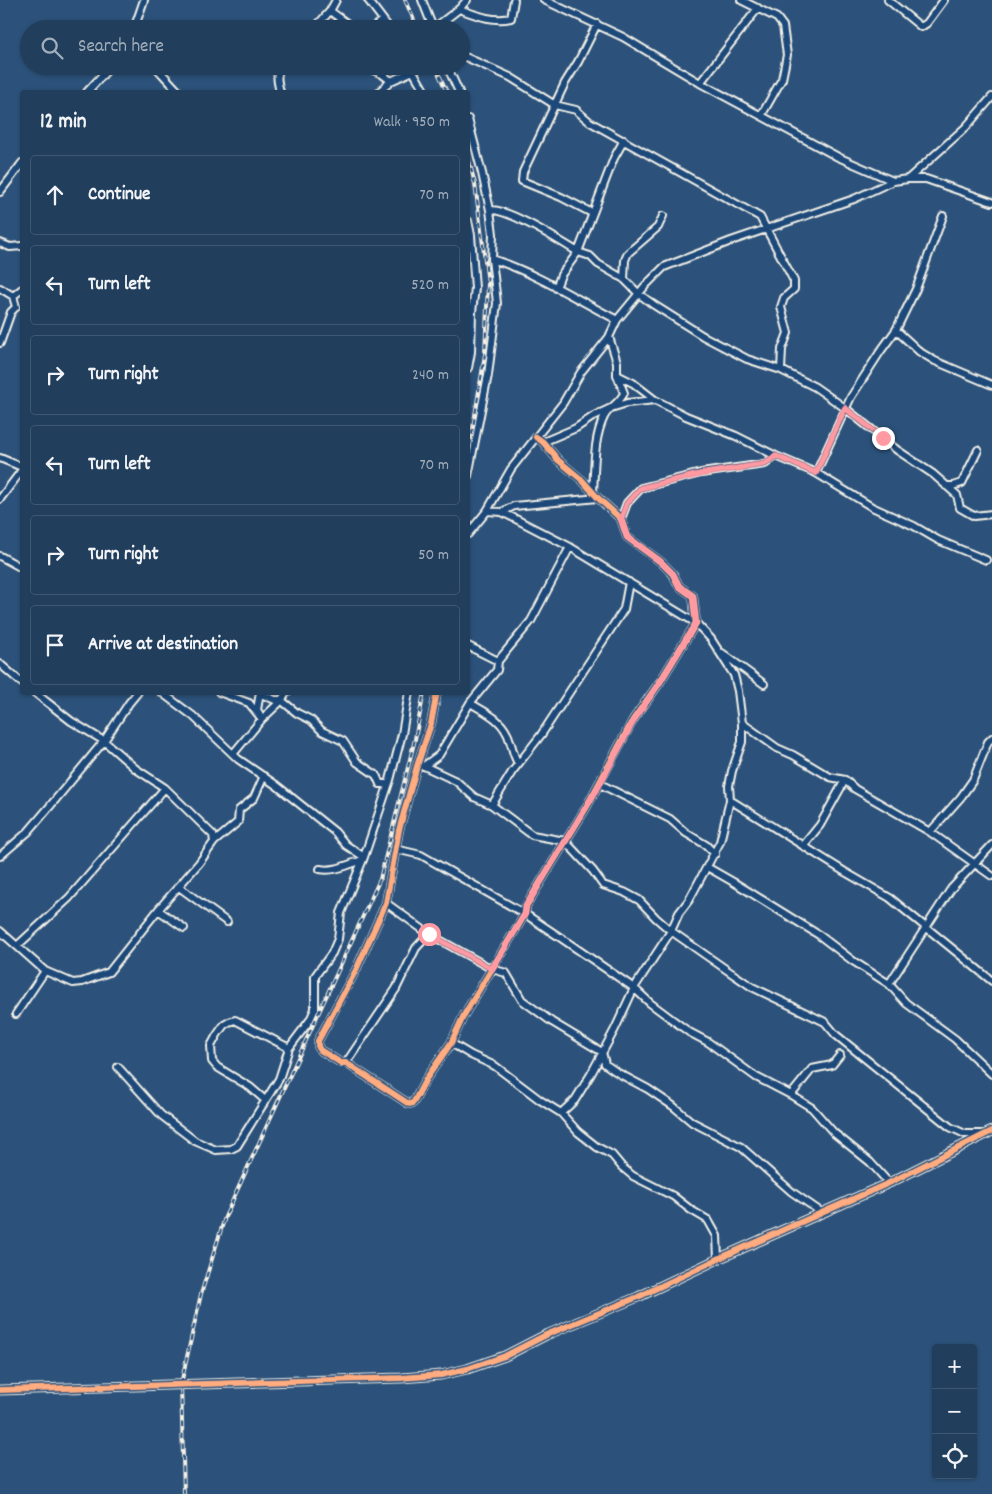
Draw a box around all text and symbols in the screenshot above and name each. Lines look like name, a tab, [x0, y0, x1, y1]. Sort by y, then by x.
search box	[20, 20, 470, 75]
icon: search	[38, 34, 66, 62]
text: Search here	[78, 34, 164, 61]
text: 12 min	[40, 108, 87, 138]
text: Walk · 950 m	[374, 111, 450, 134]
icon: ahead	[41, 181, 69, 209]
text: Continue	[88, 182, 150, 209]
text: 70 m	[419, 184, 449, 207]
icon: left	[41, 271, 69, 299]
text: Turn left	[88, 272, 151, 299]
text: 520 m	[411, 274, 449, 297]
icon: right	[41, 361, 69, 389]
text: Turn right	[88, 362, 159, 389]
text: 240 m	[412, 364, 449, 387]
route end	[872, 427, 895, 450]
icon: left	[41, 451, 69, 479]
text: Turn left	[88, 452, 151, 479]
text: 70 m	[419, 454, 449, 477]
icon: right	[41, 541, 69, 569]
text: Turn right	[88, 542, 159, 569]
text: 50 m	[418, 544, 449, 567]
icon: arrive	[41, 631, 69, 659]
text: Arrive at destination	[88, 632, 238, 659]
route start	[418, 923, 441, 946]
map controls	[932, 1344, 977, 1479]
button: +	[932, 1344, 977, 1389]
button: −	[932, 1389, 977, 1434]
button: locate	[932, 1434, 977, 1479]

